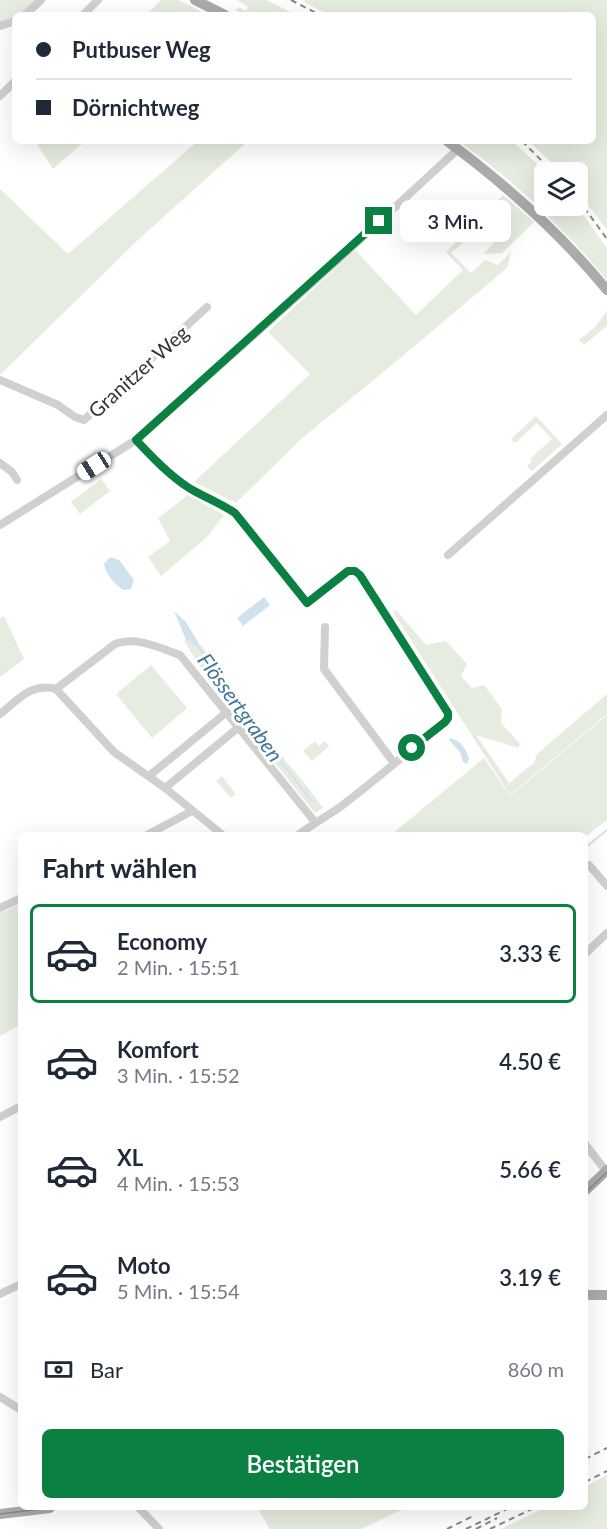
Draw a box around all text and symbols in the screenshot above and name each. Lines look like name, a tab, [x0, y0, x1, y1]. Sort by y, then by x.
text: Putbuser Weg	[72, 36, 211, 63]
text: Dörnichtweg	[72, 94, 199, 121]
map controls	[534, 162, 588, 216]
button: layers	[534, 162, 588, 216]
callout: 3 Min.	[400, 200, 511, 242]
route end	[365, 207, 392, 234]
text: 3 Min.	[427, 209, 484, 233]
street label: Granitzer Weg	[83, 320, 193, 422]
car	[74, 449, 114, 483]
water label: Flössertgraben	[193, 648, 289, 766]
route start	[398, 734, 425, 761]
text: Fahrt wählen	[42, 851, 197, 884]
icon: car	[45, 927, 99, 981]
text: Economy	[117, 928, 207, 955]
text: 3.33 €	[499, 940, 561, 967]
text: 2 Min. · 15:51	[117, 955, 240, 979]
icon: car	[45, 1035, 99, 1089]
text: Komfort	[117, 1036, 199, 1063]
text: 4.50 €	[499, 1048, 561, 1075]
text: 3 Min. · 15:52	[117, 1063, 240, 1087]
icon: car	[45, 1143, 99, 1197]
text: XL	[117, 1144, 143, 1171]
text: 5.66 €	[499, 1156, 561, 1183]
text: 4 Min. · 15:53	[117, 1171, 240, 1195]
icon: car	[45, 1251, 99, 1305]
text: Moto	[117, 1252, 171, 1279]
text: 3.19 €	[499, 1264, 561, 1291]
text: 5 Min. · 15:54	[117, 1279, 240, 1303]
icon: cash	[42, 1353, 75, 1386]
text: Bar	[90, 1356, 123, 1383]
text: 860 m	[508, 1357, 564, 1381]
button: Bestätigen	[42, 1429, 564, 1498]

